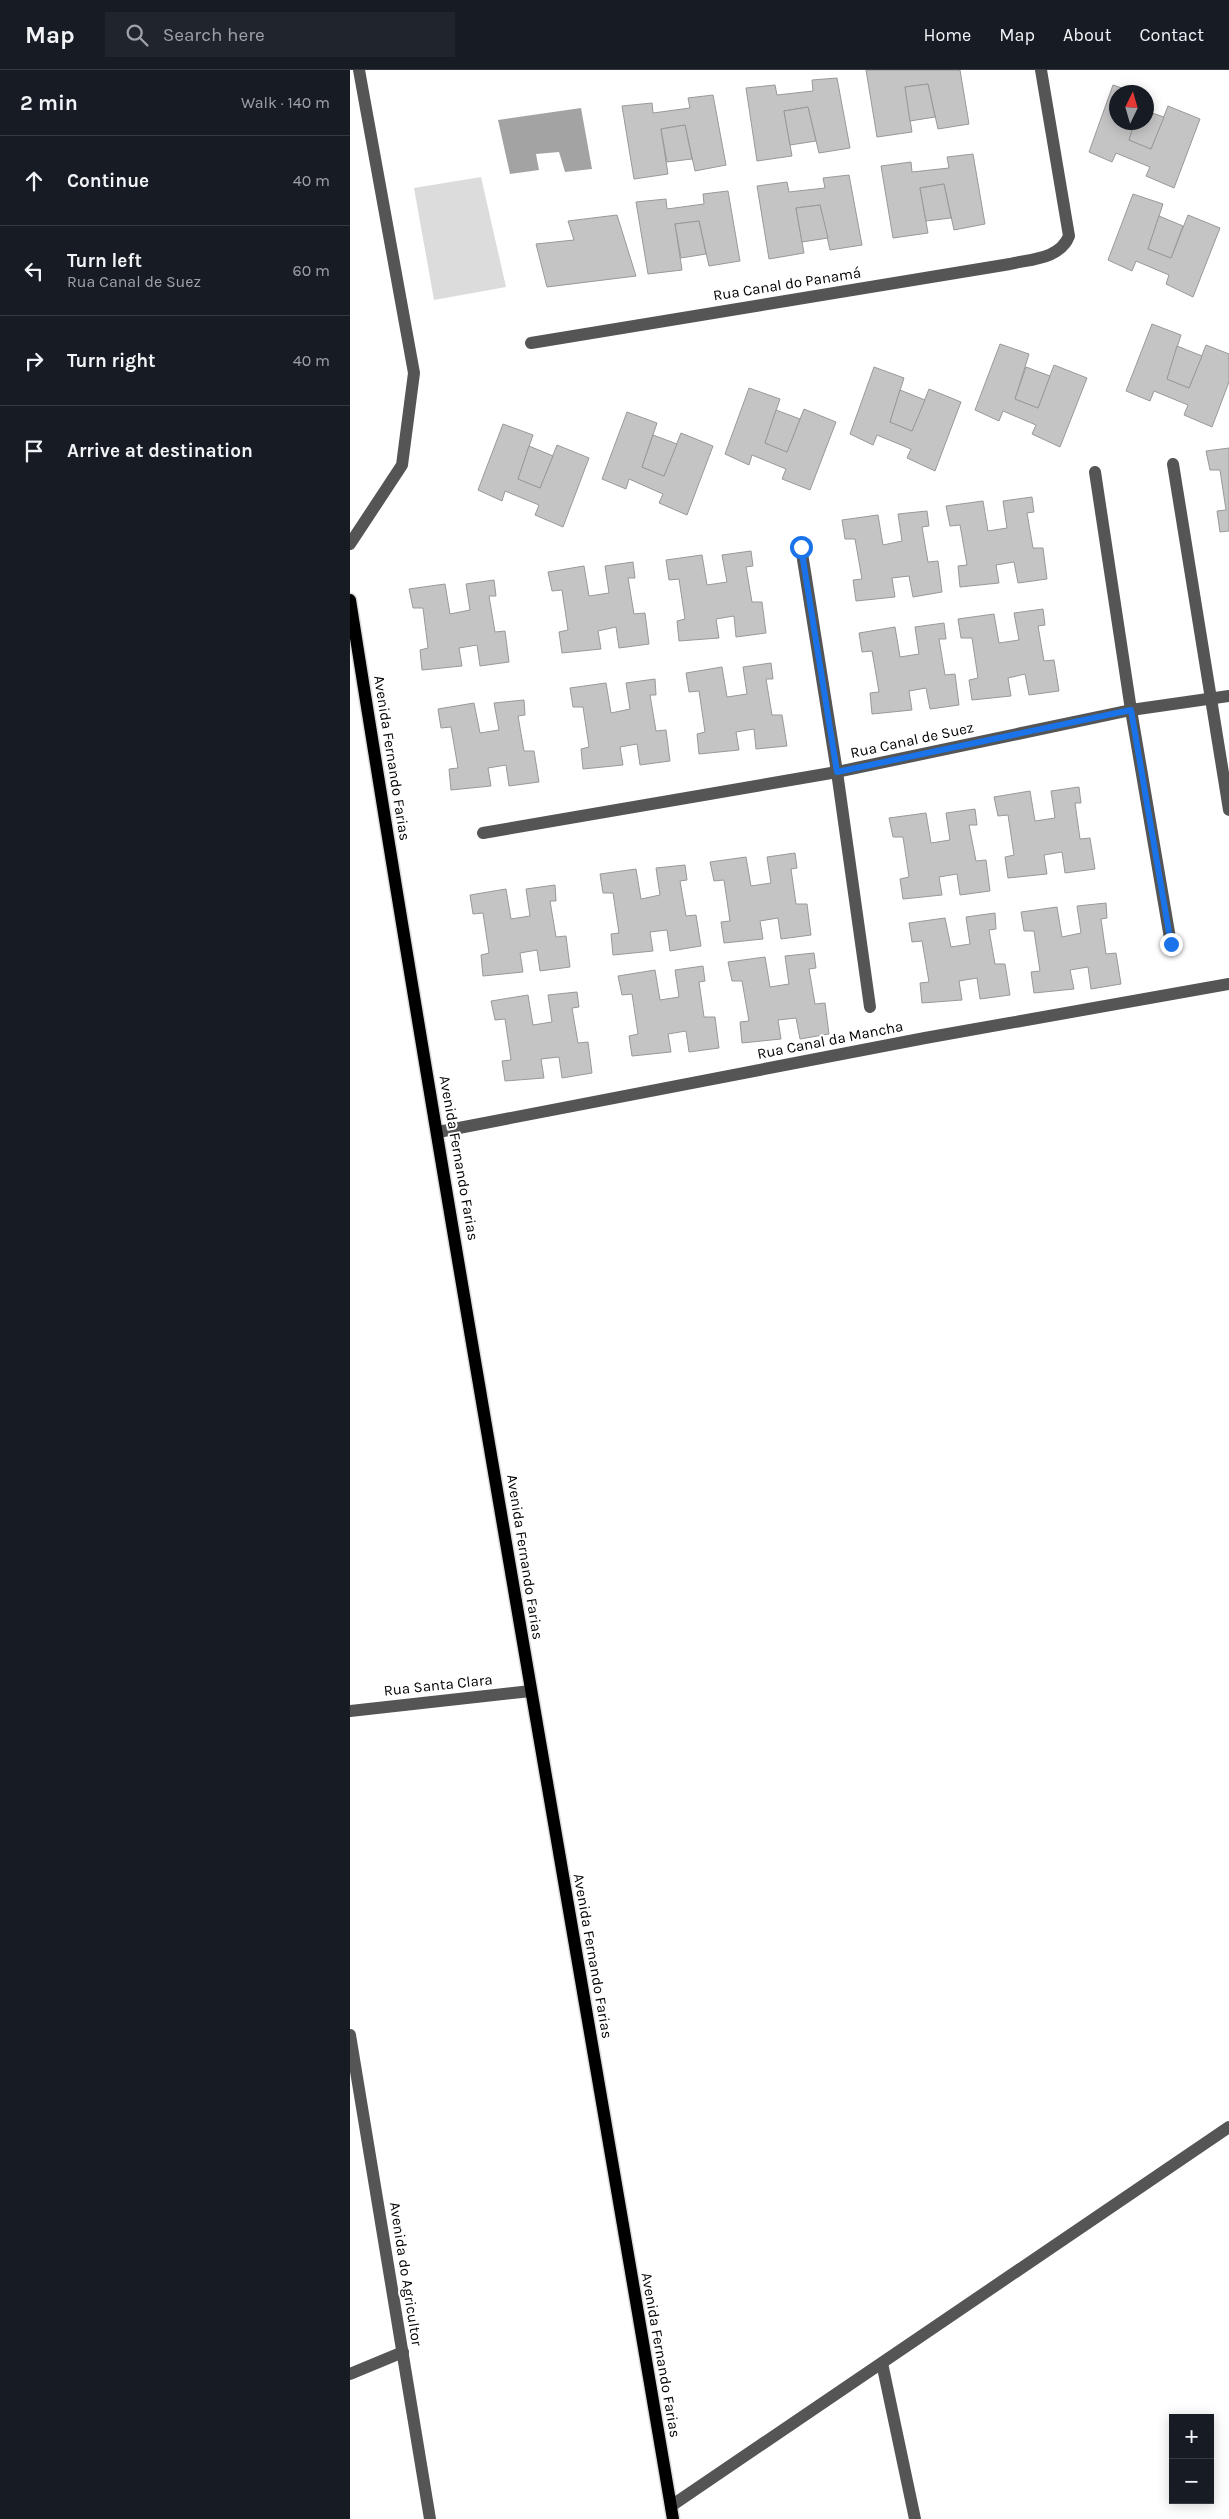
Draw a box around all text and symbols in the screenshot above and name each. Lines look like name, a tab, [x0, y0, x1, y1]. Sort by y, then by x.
search box	[105, 12, 455, 57]
text: Map	[25, 21, 75, 49]
icon: search	[123, 21, 151, 49]
text: Search here	[163, 24, 265, 46]
text: Home	[923, 24, 971, 46]
text: Map	[999, 24, 1035, 46]
text: About	[1063, 24, 1112, 46]
text: Contact	[1140, 24, 1204, 46]
north arrow	[1109, 85, 1154, 130]
text: 2 min	[20, 91, 78, 115]
text: Walk · 140 m	[241, 93, 330, 112]
icon: ahead	[20, 167, 48, 195]
text: Continue	[67, 170, 149, 192]
text: 40 m	[293, 171, 330, 190]
text: Turn left	[67, 250, 142, 272]
icon: left	[20, 257, 48, 285]
text: 60 m	[293, 261, 330, 280]
street label: Rua Canal do Panamá	[712, 263, 862, 305]
text: Rua Canal de Suez	[67, 272, 201, 291]
icon: right	[20, 347, 48, 375]
text: Turn right	[67, 350, 156, 372]
text: 40 m	[293, 351, 330, 370]
icon: arrive	[20, 437, 48, 465]
text: Arrive at destination	[67, 440, 253, 462]
route start	[790, 536, 813, 559]
street label: Avenida Fernando Farias	[370, 674, 414, 842]
street label: Rua Canal de Suez	[849, 718, 975, 762]
route end	[1160, 933, 1183, 956]
street label: Rua Canal da Mancha	[755, 1017, 905, 1063]
street label: Avenida Fernando Farias	[436, 1074, 482, 1242]
street label: Avenida Fernando Farias	[503, 1473, 547, 1641]
street label: Rua Santa Clara	[383, 1670, 493, 1700]
street label: Avenida Fernando Farias	[570, 1872, 616, 2040]
street label: Avenida do Agricultor	[386, 2201, 426, 2348]
street label: Avenida Fernando Farias	[638, 2271, 684, 2439]
map controls	[1169, 2414, 1214, 2504]
button: +	[1169, 2414, 1214, 2459]
button: −	[1169, 2459, 1214, 2504]

